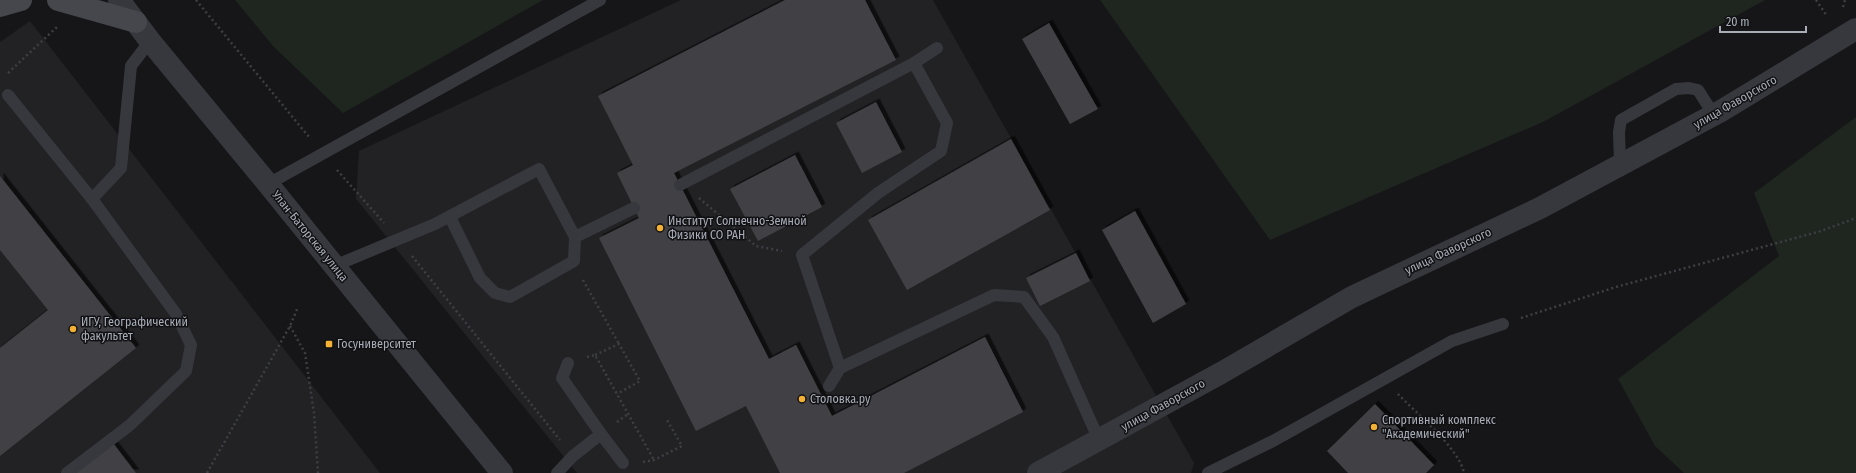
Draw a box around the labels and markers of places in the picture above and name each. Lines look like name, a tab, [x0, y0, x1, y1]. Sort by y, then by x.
place label: Институт Солнечно-Земной Физики СО РАН	[668, 214, 807, 242]
marker: Институт Солнечно-Земной Физики СО РАН	[655, 223, 665, 233]
place label: ИГУ, Географический факультет	[81, 315, 188, 343]
marker: ИГУ, Географический факультет	[68, 324, 78, 334]
place label: Госуниверситет	[337, 337, 416, 351]
marker: Госуниверситет	[324, 339, 334, 349]
place label: Столовка.ру	[810, 392, 871, 406]
marker: Столовка.ру	[797, 394, 807, 404]
place label: Спортивный комплекс "Академический"	[1382, 413, 1496, 441]
marker: Спортивный комплекс "Академический"	[1369, 422, 1379, 432]

